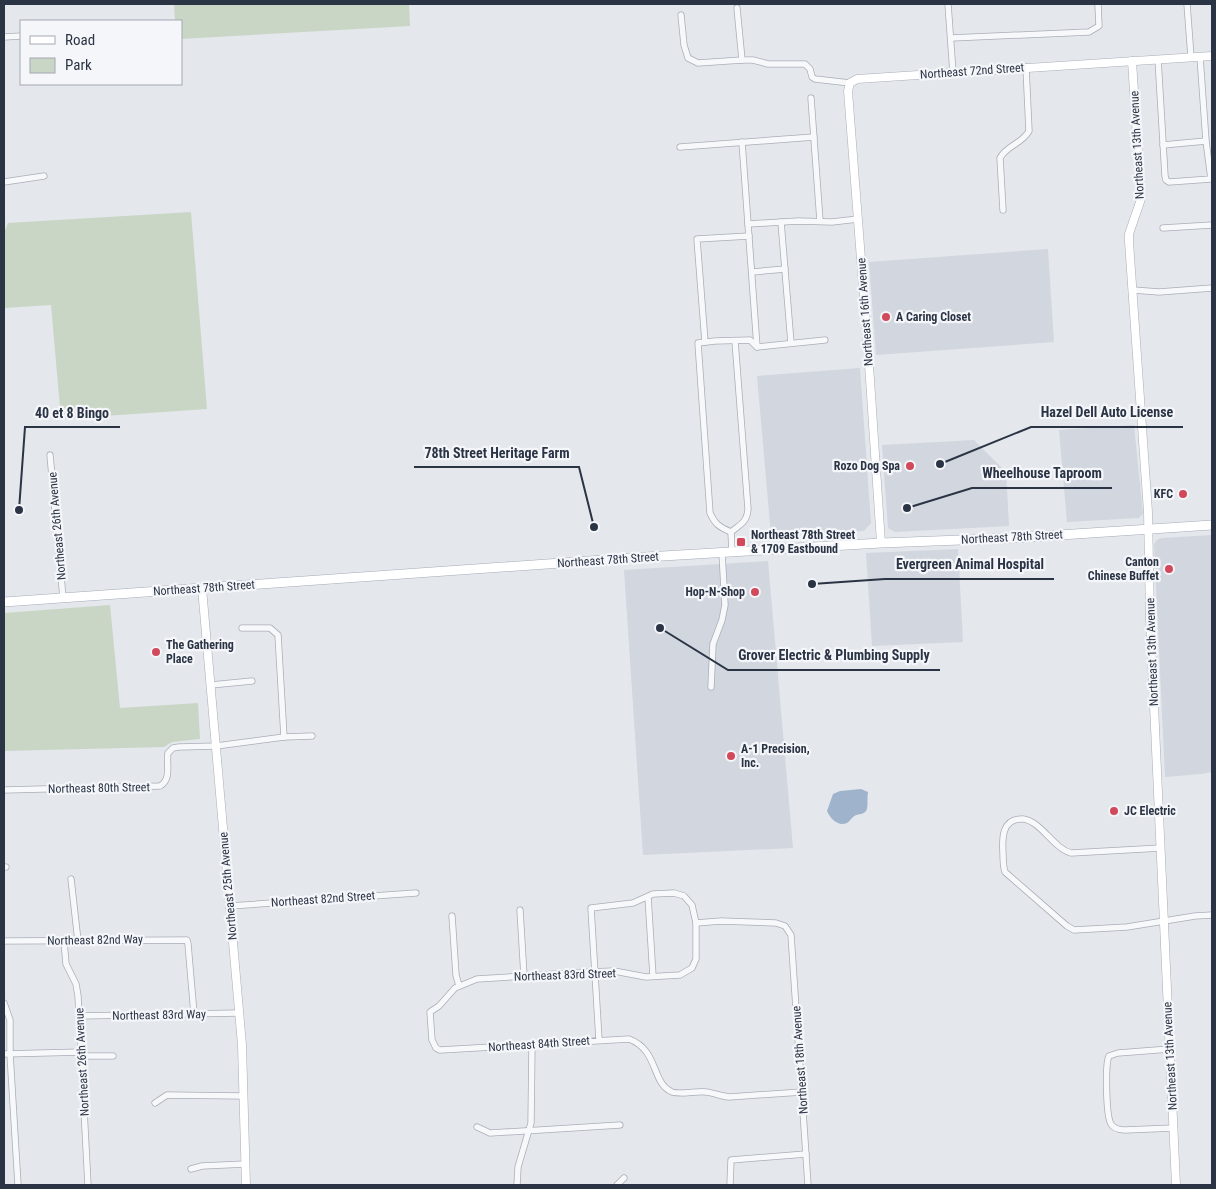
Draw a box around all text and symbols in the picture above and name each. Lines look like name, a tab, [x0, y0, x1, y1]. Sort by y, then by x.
legend	[20, 20, 182, 85]
text: Road	[65, 31, 95, 49]
text: Park	[65, 56, 92, 74]
street label: Northeast 72nd Street	[919, 60, 1025, 82]
street label: Northeast 13th Avenue	[1127, 90, 1147, 199]
street label: Northeast 16th Avenue	[854, 257, 876, 367]
place label: A Caring Closet	[896, 310, 971, 324]
marker: A Caring Closet	[880, 311, 892, 323]
callout: 40 et 8 Bingo	[25, 398, 120, 427]
callout: Hazel Dell Auto License	[1031, 398, 1183, 427]
text: Hazel Dell Auto License	[1041, 404, 1174, 420]
text: 40 et 8 Bingo	[35, 405, 109, 421]
callout: 78th Street Heritage Farm	[414, 438, 579, 467]
text: 78th Street Heritage Farm	[424, 445, 570, 461]
place label: Rozo Dog Spa	[834, 459, 900, 473]
callout: Wheelhouse Taproom	[972, 459, 1112, 488]
marker: Rozo Dog Spa	[904, 460, 916, 472]
text: Wheelhouse Taproom	[982, 465, 1102, 481]
street label: Northeast 26th Avenue	[45, 471, 69, 581]
place label: KFC	[1154, 487, 1173, 501]
marker: KFC	[1177, 488, 1189, 500]
street label: Northeast 78th Street	[961, 527, 1064, 547]
place label: Northeast 78th Street & 1709 Eastbound	[751, 528, 855, 556]
marker: Northeast 78th Street & 1709 Eastbound	[735, 536, 747, 548]
street label: Northeast 78th Street	[557, 549, 660, 571]
callout: Evergreen Animal Hospital	[885, 550, 1054, 579]
place label: Canton Chinese Buffet	[1088, 555, 1159, 583]
text: Evergreen Animal Hospital	[896, 556, 1044, 572]
marker: Canton Chinese Buffet	[1163, 563, 1175, 575]
street label: Northeast 78th Street	[153, 577, 256, 599]
place label: Hop-N-Shop	[685, 585, 745, 599]
marker: Hop-N-Shop	[749, 586, 761, 598]
street label: Northeast 13th Avenue	[1143, 597, 1161, 706]
place label: The Gathering Place	[166, 638, 234, 666]
callout: Grover Electric & Plumbing Supply	[728, 641, 940, 670]
marker: The Gathering Place	[150, 646, 162, 658]
text: Grover Electric & Plumbing Supply	[738, 647, 931, 663]
place label: A-1 Precision, Inc.	[741, 742, 810, 770]
marker: A-1 Precision, Inc.	[725, 750, 737, 762]
street label: Northeast 80th Street	[48, 780, 151, 796]
place label: JC Electric	[1124, 804, 1176, 818]
marker: JC Electric	[1108, 805, 1120, 817]
street label: Northeast 25th Avenue	[216, 831, 240, 941]
street label: Northeast 82nd Street	[270, 888, 376, 910]
street label: Northeast 82nd Way	[47, 932, 143, 948]
street label: Northeast 83rd Street	[514, 966, 617, 984]
street label: Northeast 13th Avenue	[1160, 1001, 1180, 1110]
street label: Northeast 18th Avenue	[789, 1005, 811, 1115]
street label: Northeast 26th Avenue	[72, 1007, 92, 1116]
street label: Northeast 83rd Way	[112, 1007, 206, 1023]
street label: Northeast 84th Street	[488, 1033, 591, 1055]

